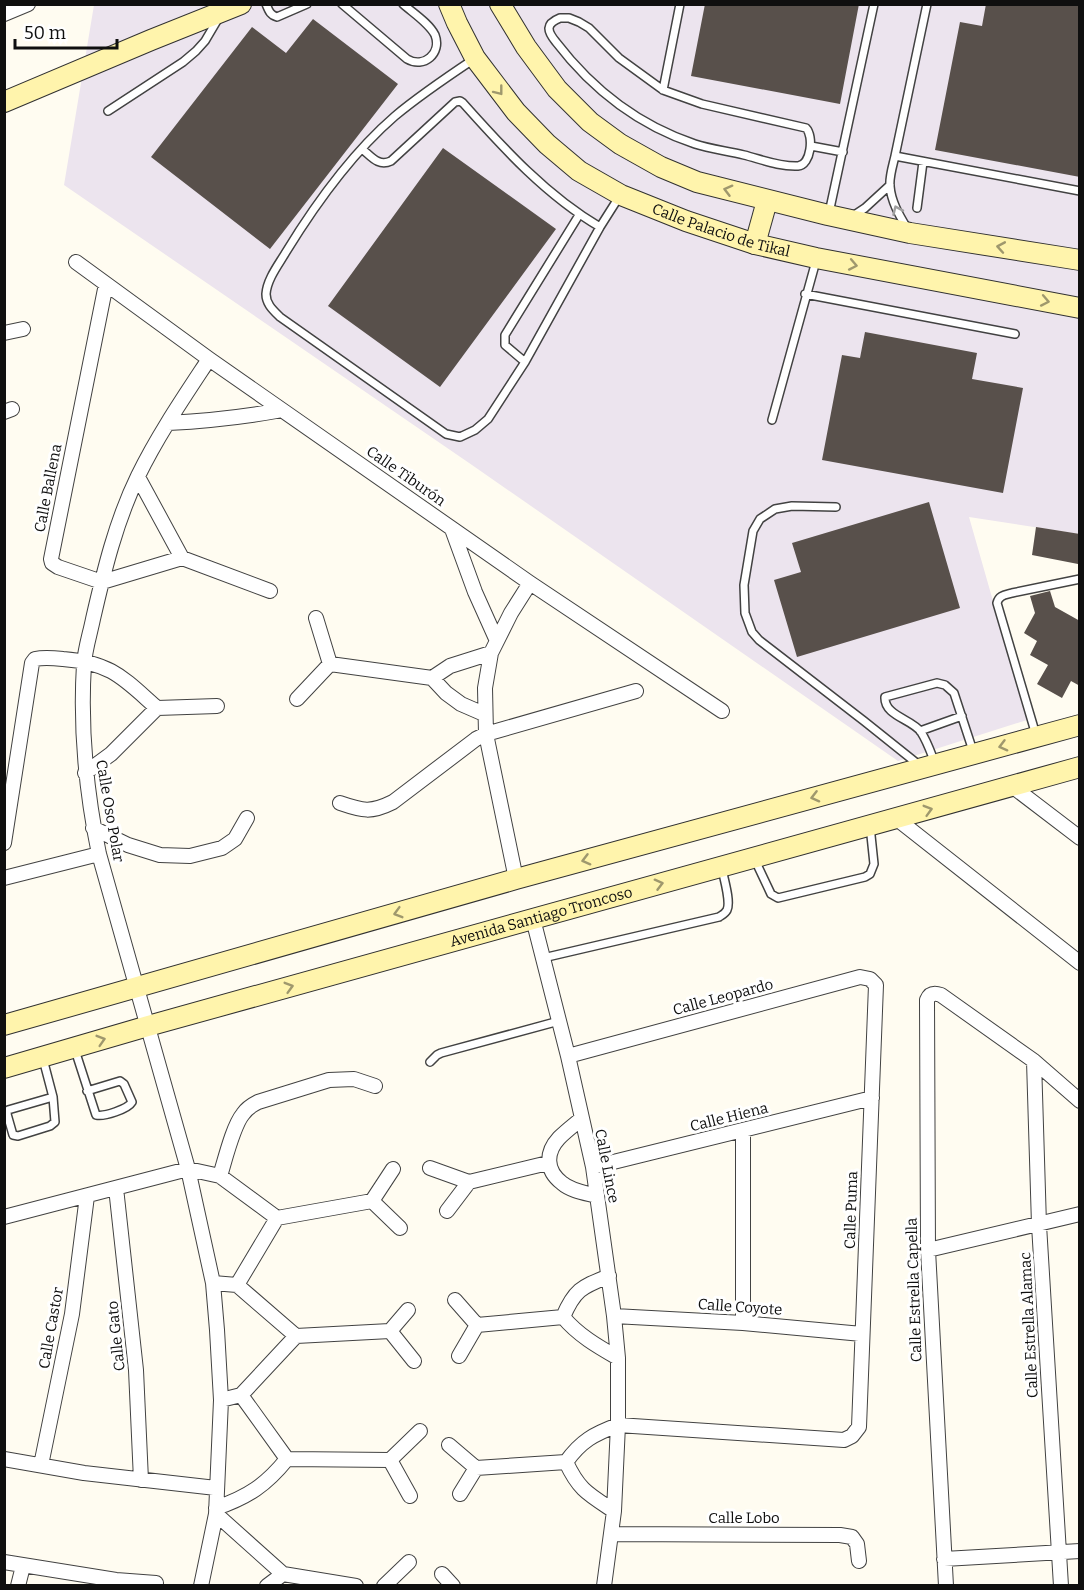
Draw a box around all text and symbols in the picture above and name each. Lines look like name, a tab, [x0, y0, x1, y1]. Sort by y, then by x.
scale bar	[15, 12, 117, 50]
text: 50 m	[24, 22, 66, 44]
one-way arrow	[492, 84, 503, 95]
one-way arrow	[723, 185, 733, 198]
street label: Calle Palacio de Tikal	[650, 199, 792, 261]
one-way arrow	[892, 205, 904, 216]
one-way arrow	[997, 241, 1006, 253]
one-way arrow	[848, 258, 858, 271]
one-way arrow	[1040, 294, 1050, 307]
street label: Calle Ballena	[31, 442, 65, 534]
street label: Calle Tiburón	[363, 442, 450, 510]
one-way arrow	[998, 739, 1008, 752]
street label: Calle Oso Polar	[92, 758, 128, 864]
one-way arrow	[810, 789, 820, 802]
one-way arrow	[922, 805, 933, 817]
one-way arrow	[581, 853, 592, 865]
one-way arrow	[653, 879, 664, 891]
street label: Avenida Santiago Troncoso	[448, 883, 634, 951]
one-way arrow	[393, 906, 404, 918]
street label: Calle Leopardo	[671, 975, 775, 1019]
one-way arrow	[284, 981, 294, 994]
one-way arrow	[95, 1035, 106, 1047]
street label: Calle Hiena	[688, 1099, 770, 1135]
street label: Calle Lince	[591, 1127, 623, 1205]
street label: Calle Puma	[841, 1171, 861, 1249]
street label: Calle Estrella Capella	[902, 1217, 926, 1363]
street label: Calle Estrella Alamac	[1016, 1251, 1042, 1398]
street label: Calle Castor	[35, 1285, 67, 1370]
street label: Calle Coyote	[697, 1295, 783, 1319]
street label: Calle Gato	[103, 1300, 129, 1372]
street label: Calle Lobo	[708, 1509, 780, 1527]

